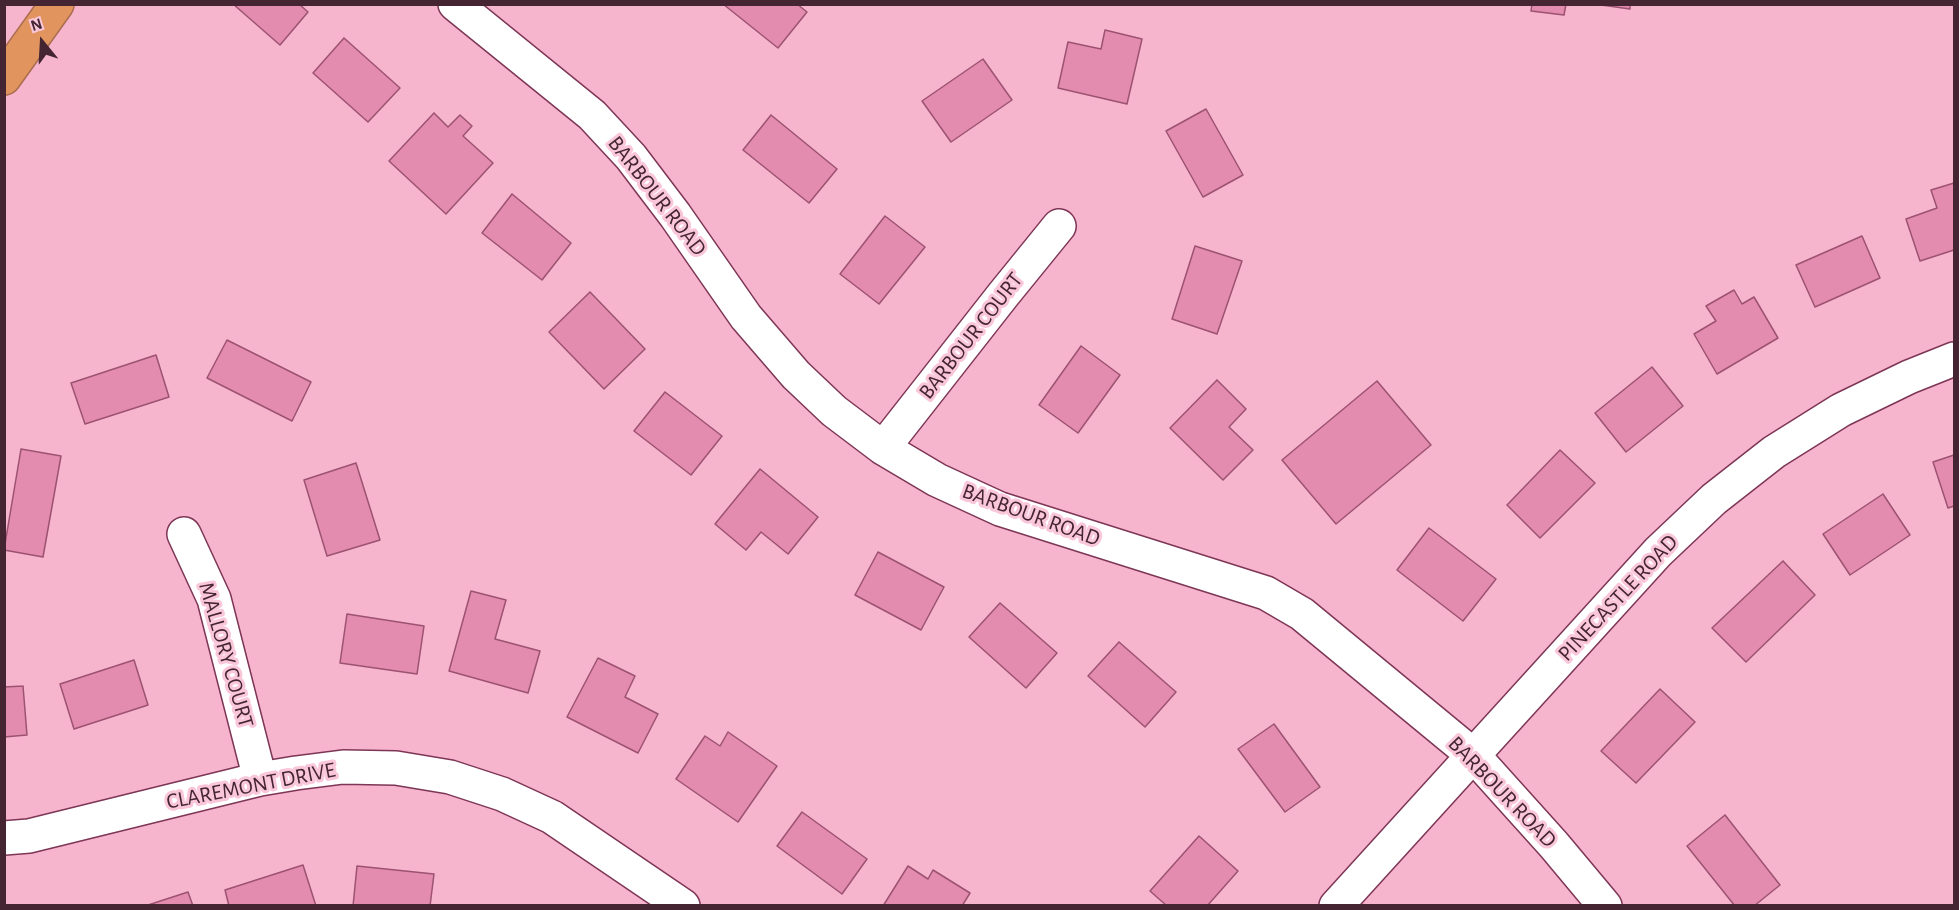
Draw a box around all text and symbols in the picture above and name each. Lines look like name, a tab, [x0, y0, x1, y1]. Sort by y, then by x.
north arrow	[12, 12, 72, 72]
text: N	[29, 16, 44, 34]
street label: BARBOUR ROAD	[602, 131, 712, 261]
street label: BARBOUR COURT	[913, 267, 1029, 405]
street label: BARBOUR ROAD	[958, 478, 1104, 552]
street label: PINECASTLE ROAD	[1553, 529, 1683, 667]
street label: MALLORY COURT	[193, 579, 259, 731]
street label: BARBOUR ROAD	[1442, 731, 1562, 853]
street label: CLAREMONT DRIVE	[164, 757, 338, 815]

